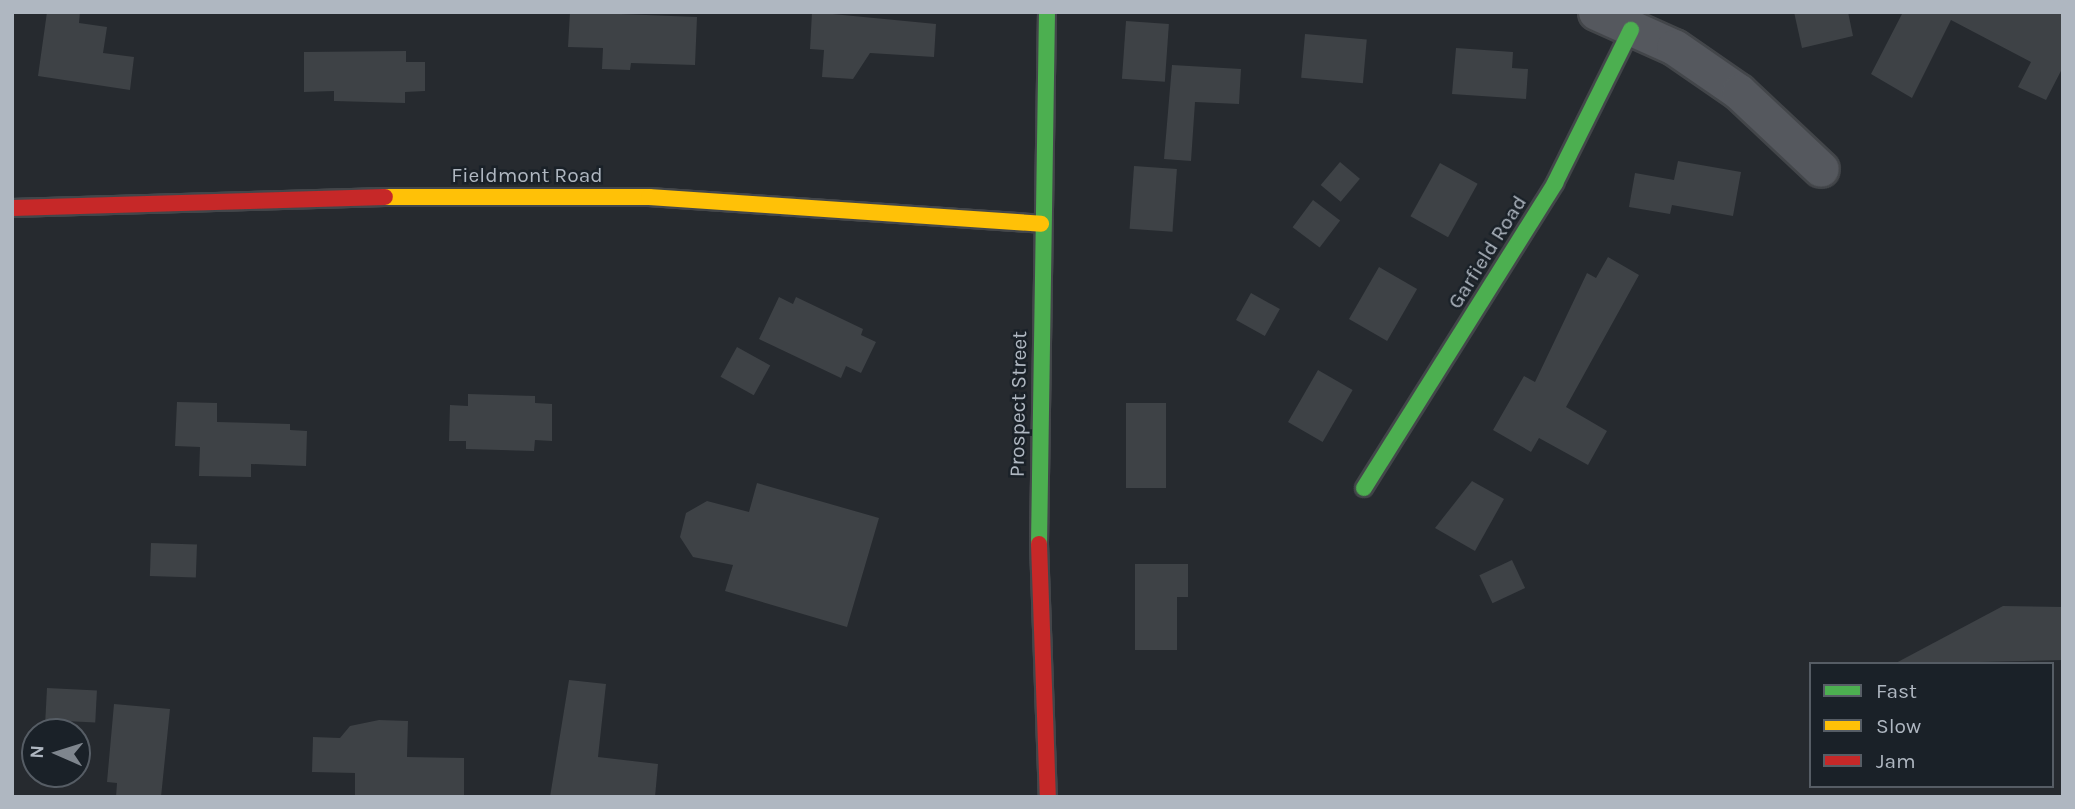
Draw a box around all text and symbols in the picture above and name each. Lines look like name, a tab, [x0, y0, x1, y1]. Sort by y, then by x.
street label: Fieldmont Road	[451, 162, 603, 188]
street label: Garfield Road	[1442, 191, 1532, 313]
street label: Prospect Street	[1004, 331, 1032, 477]
legend	[1809, 662, 2054, 788]
text: Fast	[1876, 679, 1917, 703]
text: Slow	[1876, 714, 1921, 738]
north arrow	[21, 718, 91, 788]
text: N	[26, 745, 48, 759]
text: Jam	[1876, 749, 1916, 773]

